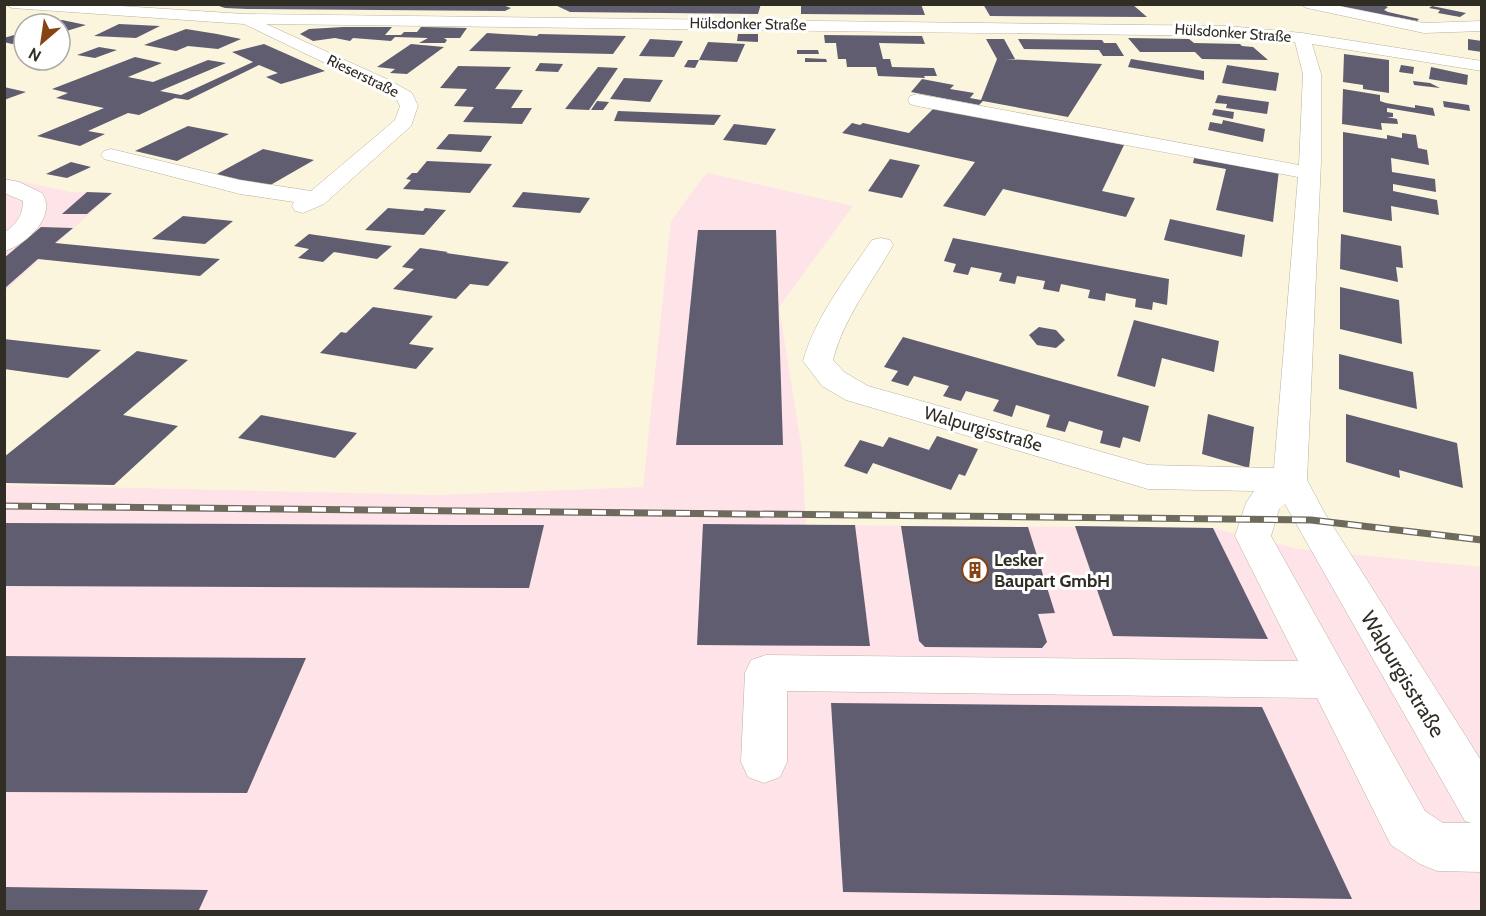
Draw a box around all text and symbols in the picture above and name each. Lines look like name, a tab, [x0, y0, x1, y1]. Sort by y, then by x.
north arrow	[12, 12, 72, 72]
street label: Hülsdonker Straße	[689, 14, 807, 34]
street label: Hülsdonker Straße	[1174, 20, 1292, 46]
text: N	[25, 44, 45, 66]
street label: Rieserstraße	[324, 51, 402, 101]
street label: Walpurgisstraße	[921, 402, 1045, 456]
place label: Lesker Baupart GmbH	[994, 549, 1110, 592]
building icon: Lesker Baupart GmbH	[960, 555, 990, 585]
street label: Walpurgisstraße	[1356, 607, 1451, 742]

